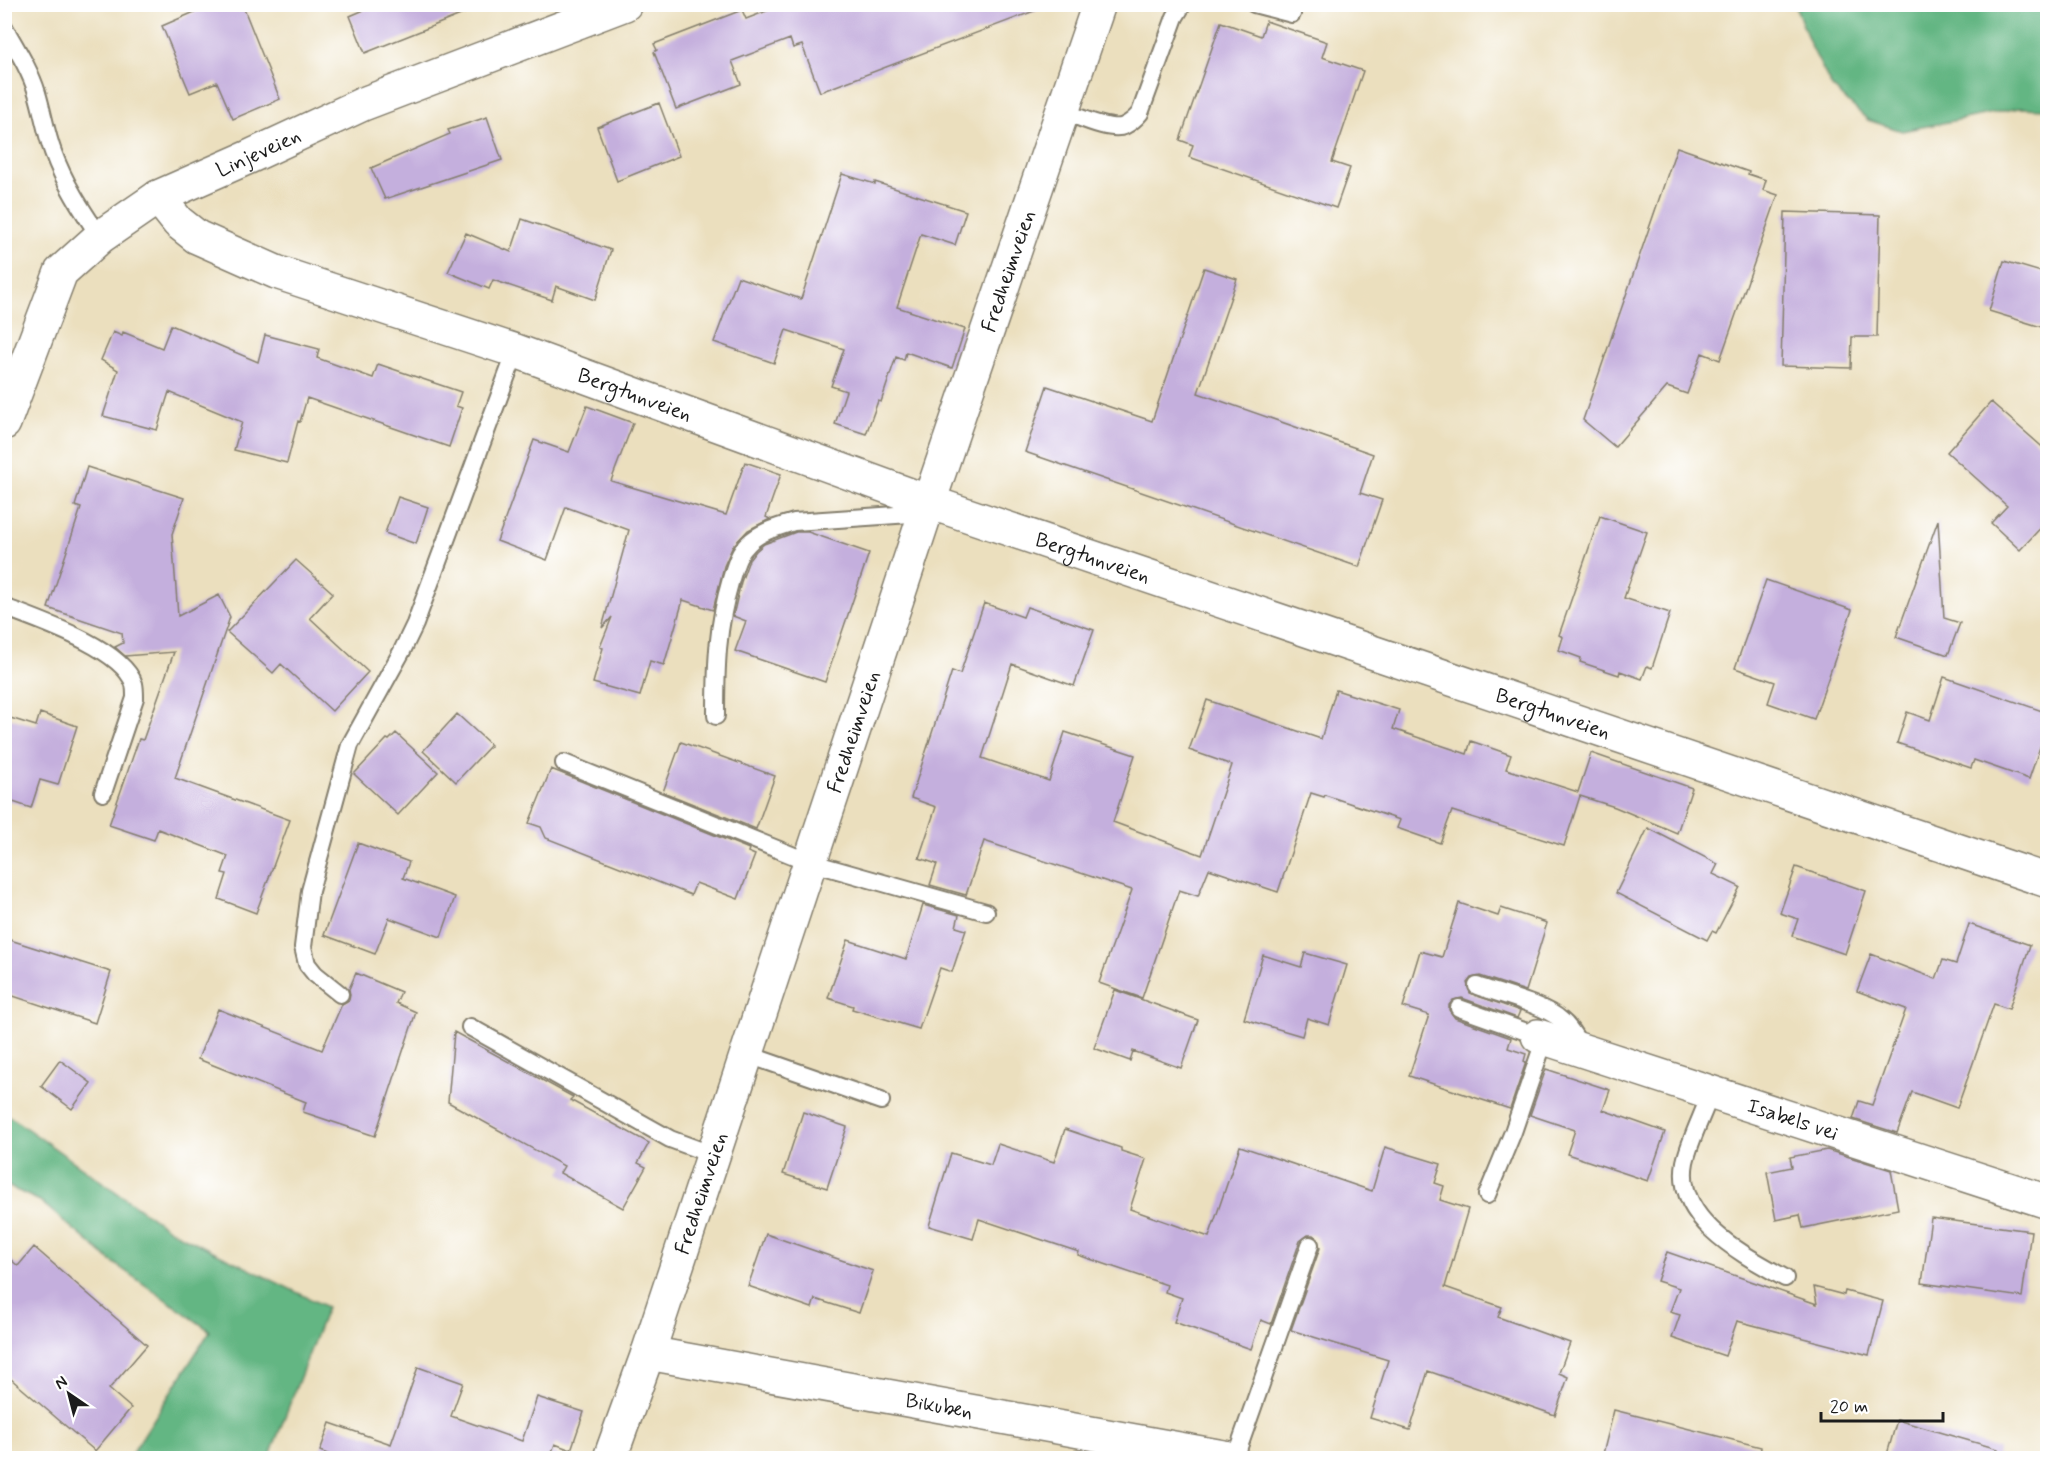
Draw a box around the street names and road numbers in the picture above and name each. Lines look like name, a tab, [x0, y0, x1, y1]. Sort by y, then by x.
street label: Linjeveien	[212, 122, 306, 185]
street label: Fredheimveien	[975, 207, 1043, 336]
street label: Bergtunveien	[574, 362, 696, 429]
street label: Bergtunveien	[1031, 526, 1154, 591]
street label: Fredheimveien	[821, 667, 887, 797]
street label: Bergtunveien	[1492, 682, 1614, 747]
street label: Isabels vei	[1743, 1092, 1842, 1148]
street label: Fredheimveien	[668, 1129, 735, 1258]
street label: Bikuben	[903, 1387, 975, 1426]

